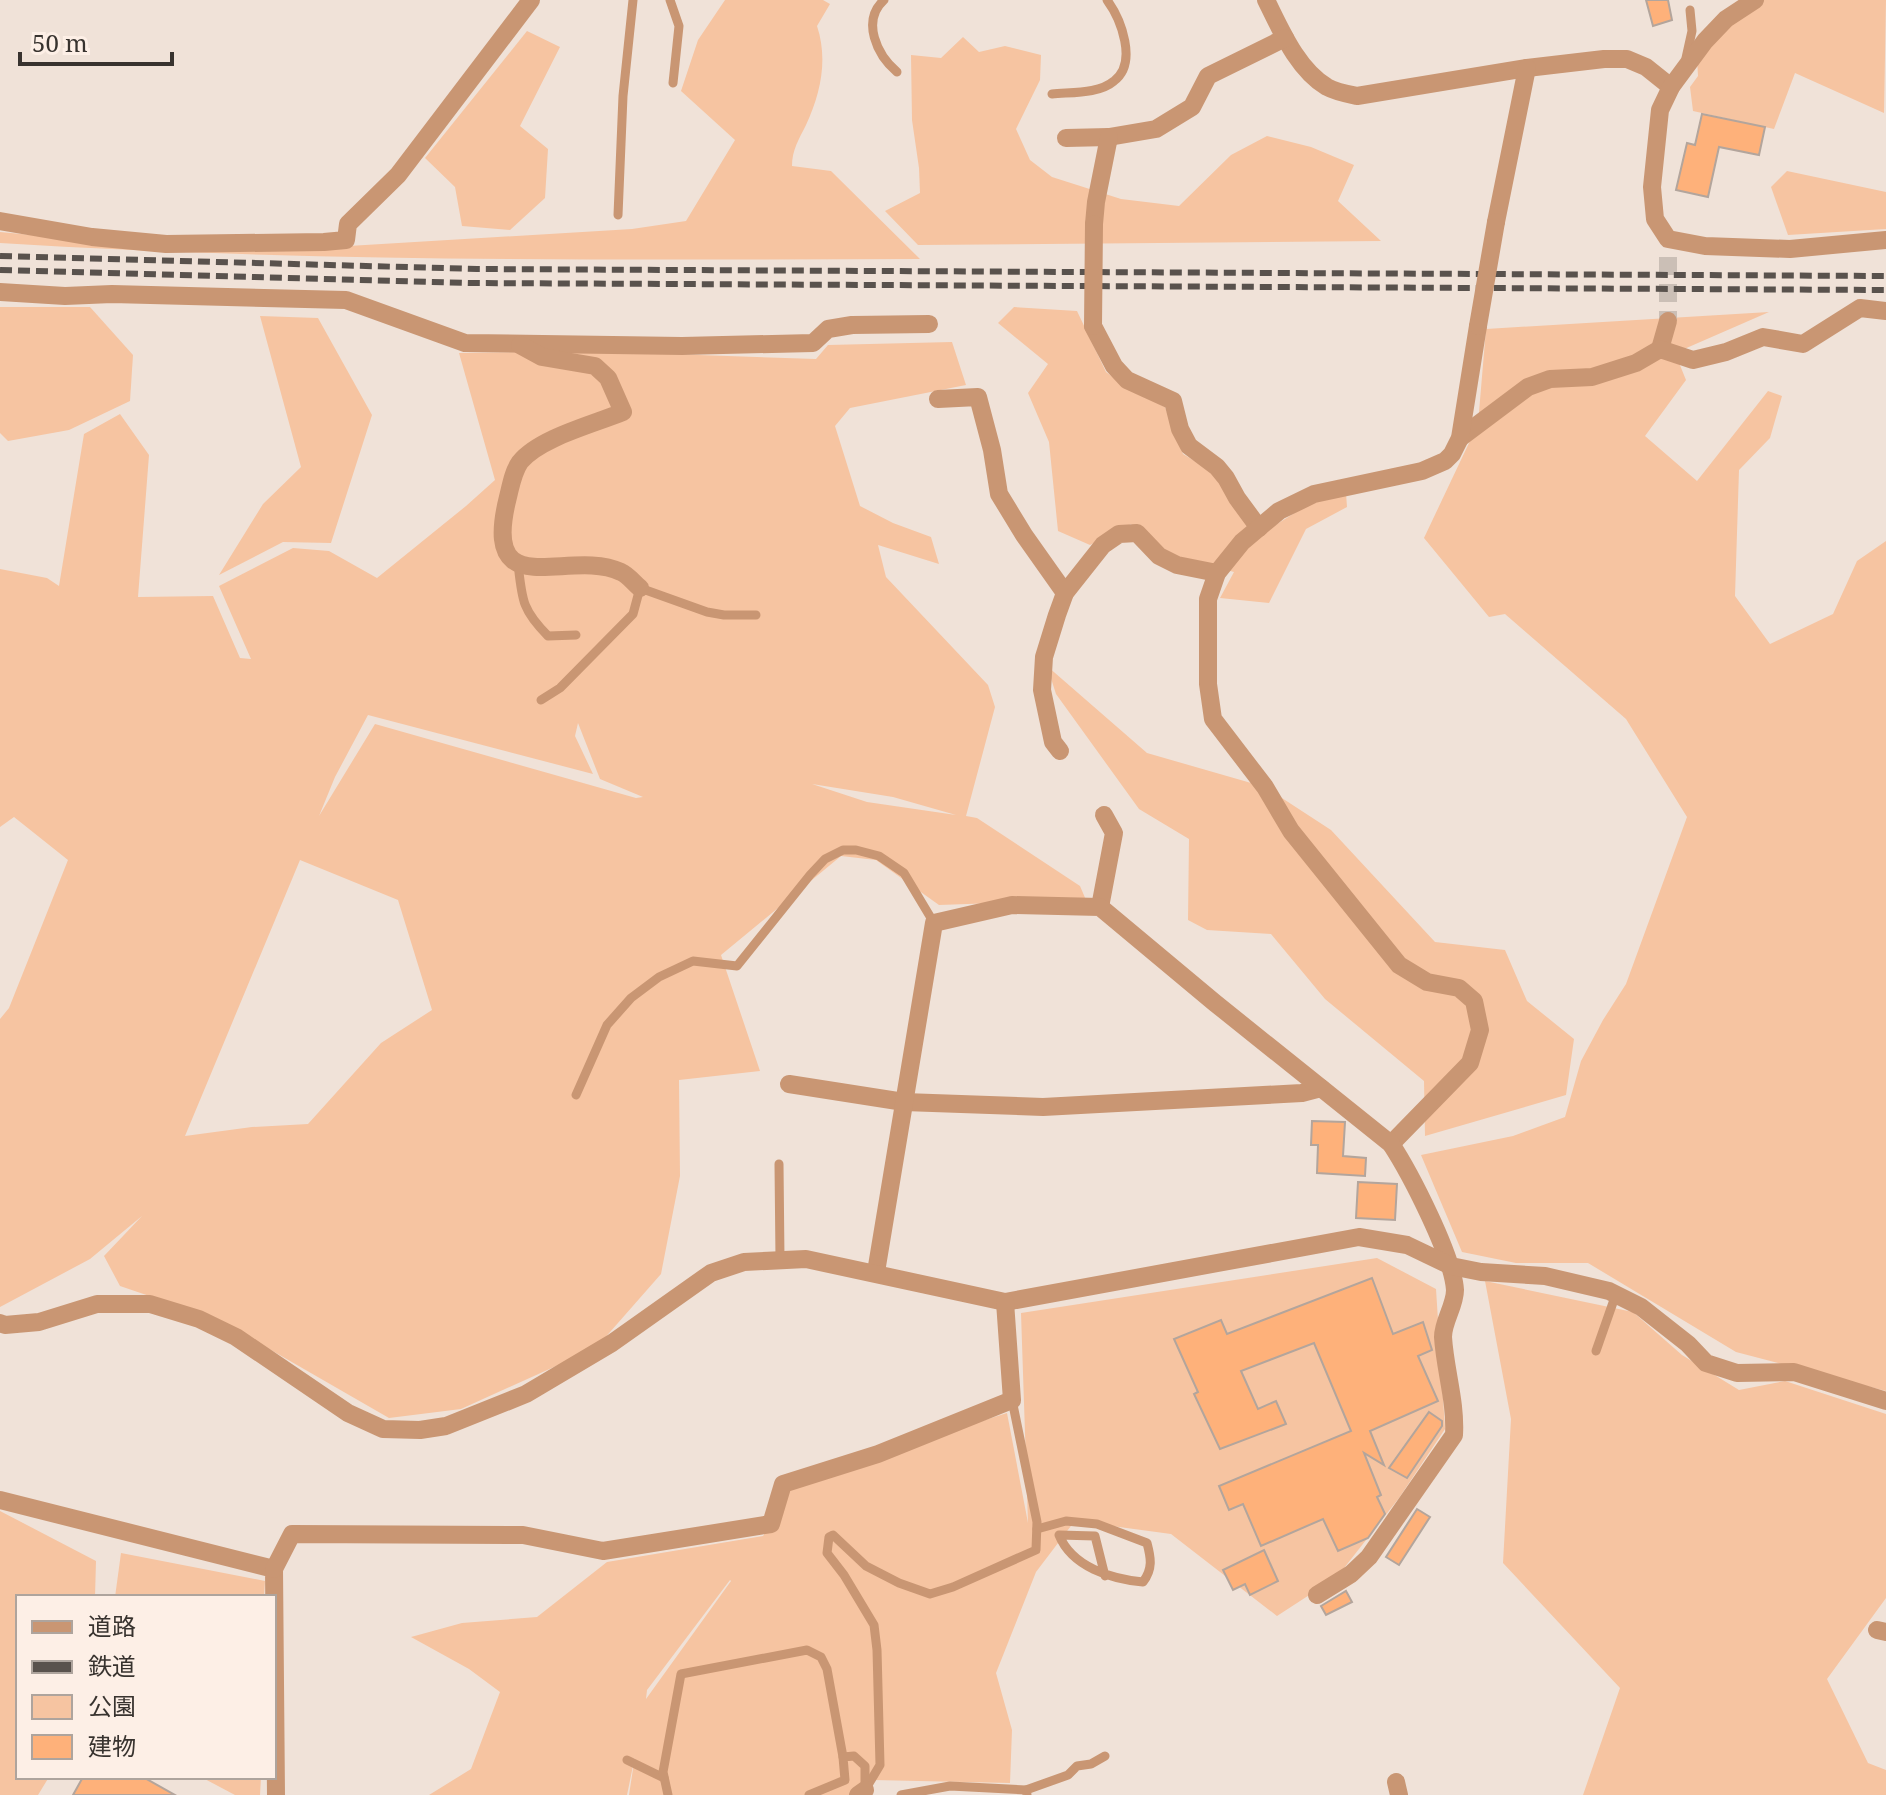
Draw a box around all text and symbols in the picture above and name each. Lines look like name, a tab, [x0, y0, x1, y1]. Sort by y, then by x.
scale bar	[20, 16, 172, 66]
text: 50 m	[32, 26, 88, 59]
legend	[16, 1595, 276, 1779]
text: 道路	[88, 1609, 136, 1642]
text: 鉄道	[88, 1649, 136, 1682]
text: 公園	[88, 1689, 136, 1722]
text: 建物	[88, 1729, 136, 1762]

